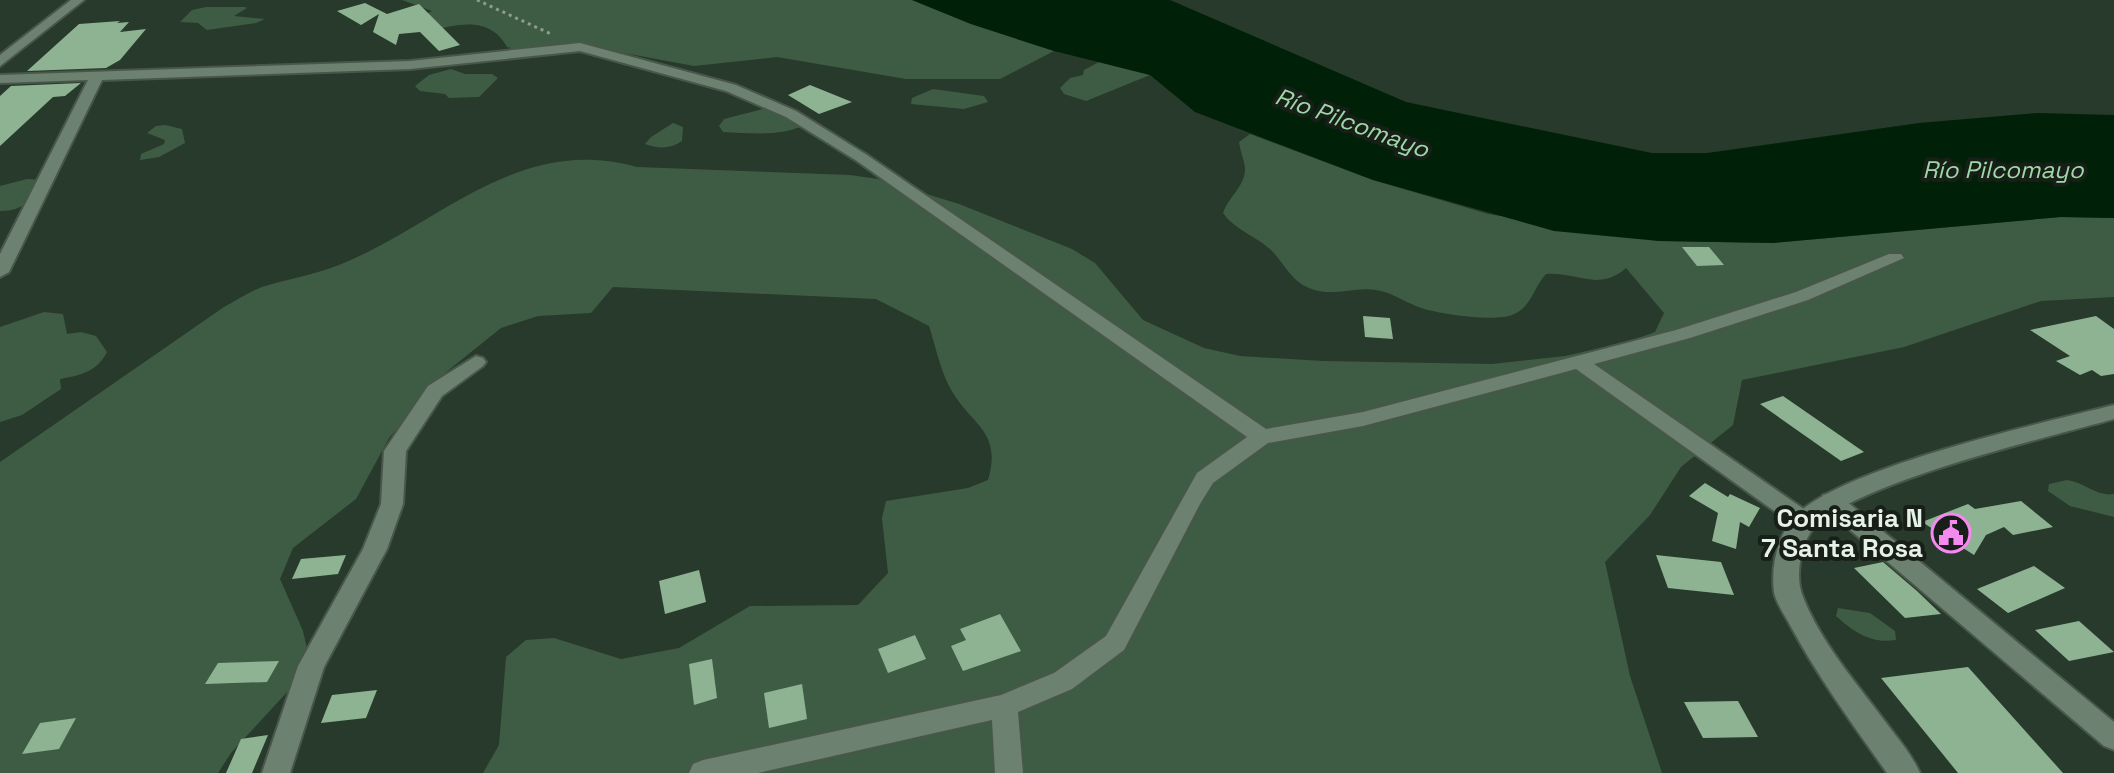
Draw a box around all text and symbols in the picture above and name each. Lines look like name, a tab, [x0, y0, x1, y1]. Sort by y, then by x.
water label: Río Pilcomayo	[1271, 80, 1434, 165]
water label: Río Pilcomayo	[1922, 154, 2085, 185]
place label: Comisaria N 7 Santa Rosa	[1761, 501, 1923, 565]
public building icon: Comisaria N 7 Santa Rosa	[1930, 512, 1972, 554]

